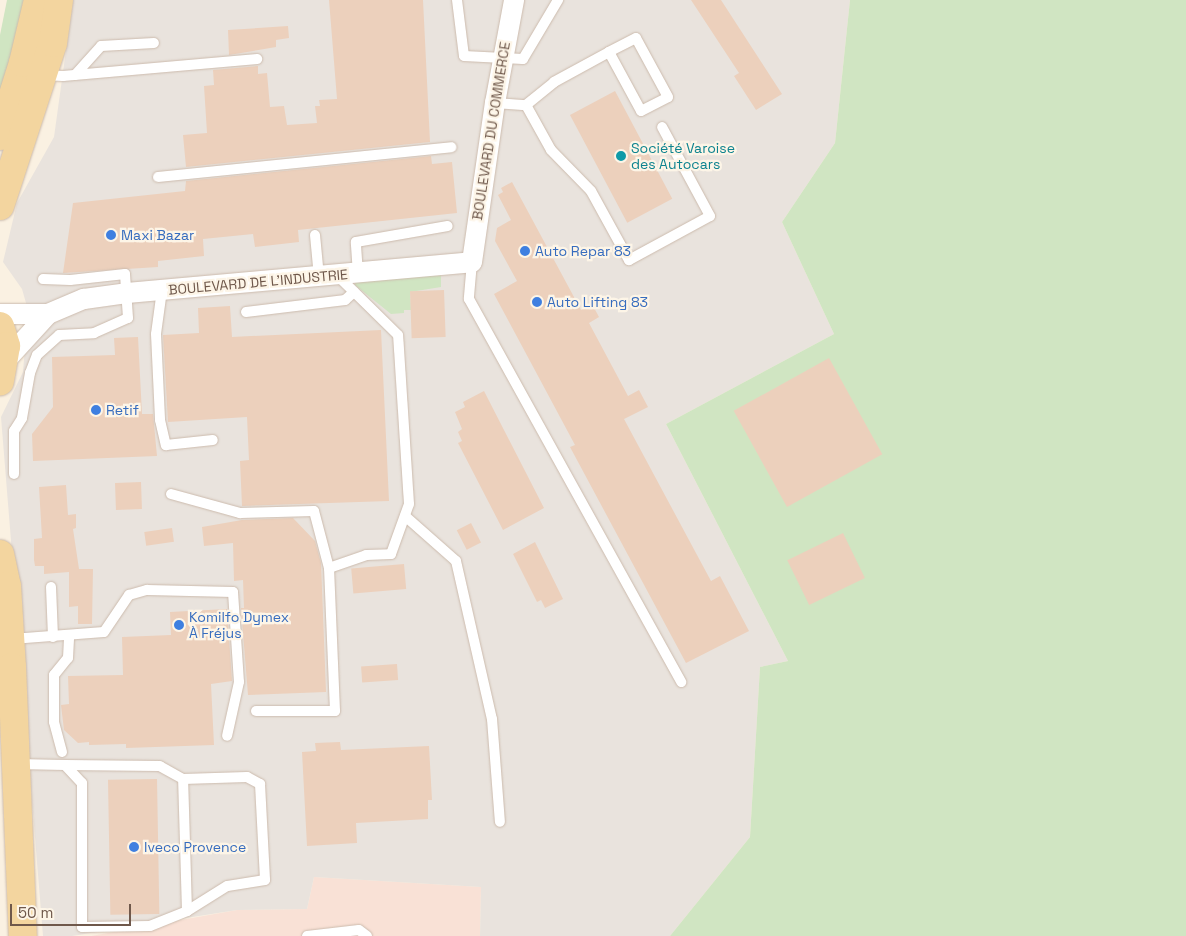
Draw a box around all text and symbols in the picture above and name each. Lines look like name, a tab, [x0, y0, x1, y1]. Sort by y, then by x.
street label: BOULEVARD DU COMMERCE	[469, 41, 513, 221]
place label: Société Varoise des Autocars	[631, 140, 735, 172]
marker: Société Varoise des Autocars	[615, 150, 627, 162]
place label: Maxi Bazar	[121, 227, 194, 243]
marker: Maxi Bazar	[105, 229, 117, 241]
place label: Auto Repar 83	[535, 243, 631, 259]
marker: Auto Repar 83	[519, 245, 531, 257]
street label: BOULEVARD DE L'INDUSTRIE	[167, 266, 349, 298]
place label: Auto Lifting 83	[547, 294, 648, 310]
marker: Auto Lifting 83	[531, 296, 543, 308]
place label: Retif	[106, 402, 139, 418]
marker: Retif	[90, 404, 102, 416]
place label: Komilfo Dymex À Fréjus	[189, 609, 289, 642]
marker: Komilfo Dymex À Fréjus	[173, 619, 185, 631]
place label: Iveco Provence	[144, 839, 246, 855]
marker: Iveco Provence	[128, 841, 140, 853]
scale bar	[12, 894, 134, 926]
text: 50 m	[18, 903, 53, 922]

